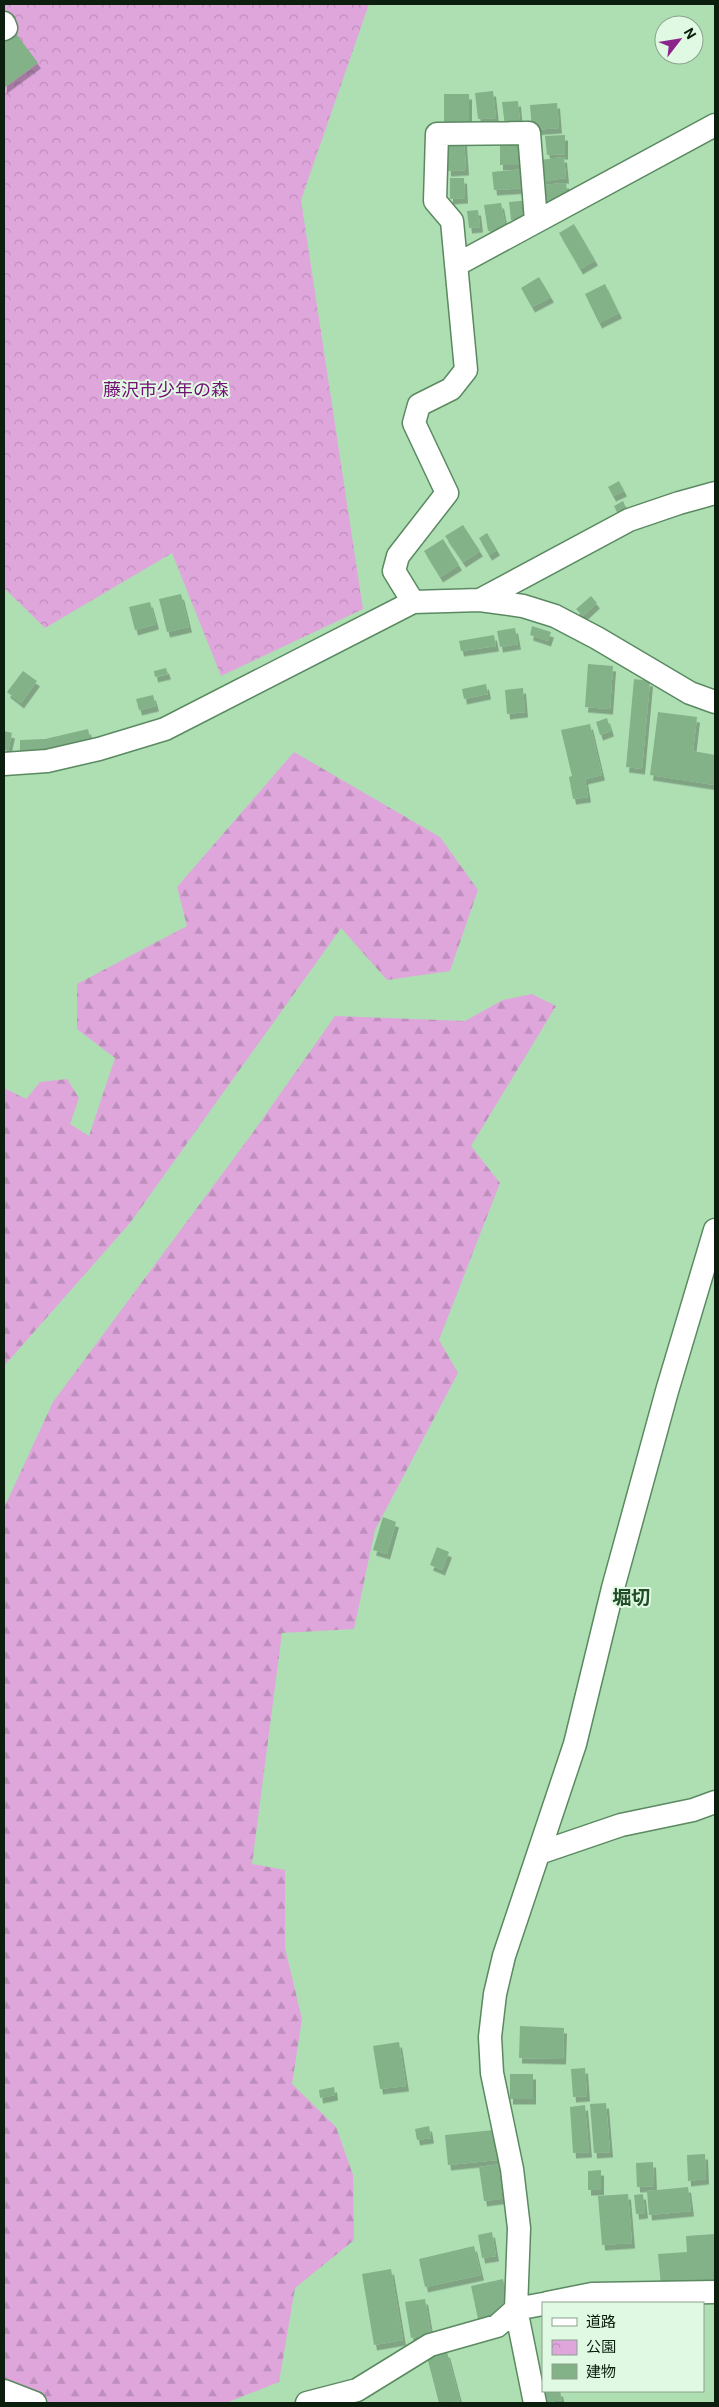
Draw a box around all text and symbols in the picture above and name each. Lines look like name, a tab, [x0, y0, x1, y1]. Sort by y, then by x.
north arrow	[654, 15, 704, 65]
text: N	[681, 25, 700, 42]
park label: 藤沢市少年の森	[103, 379, 229, 400]
district label: 堀切	[612, 1586, 650, 1609]
legend	[542, 2302, 704, 2392]
text: 道路	[586, 2313, 616, 2331]
text: 公園	[586, 2338, 616, 2356]
text: 建物	[586, 2363, 616, 2381]

